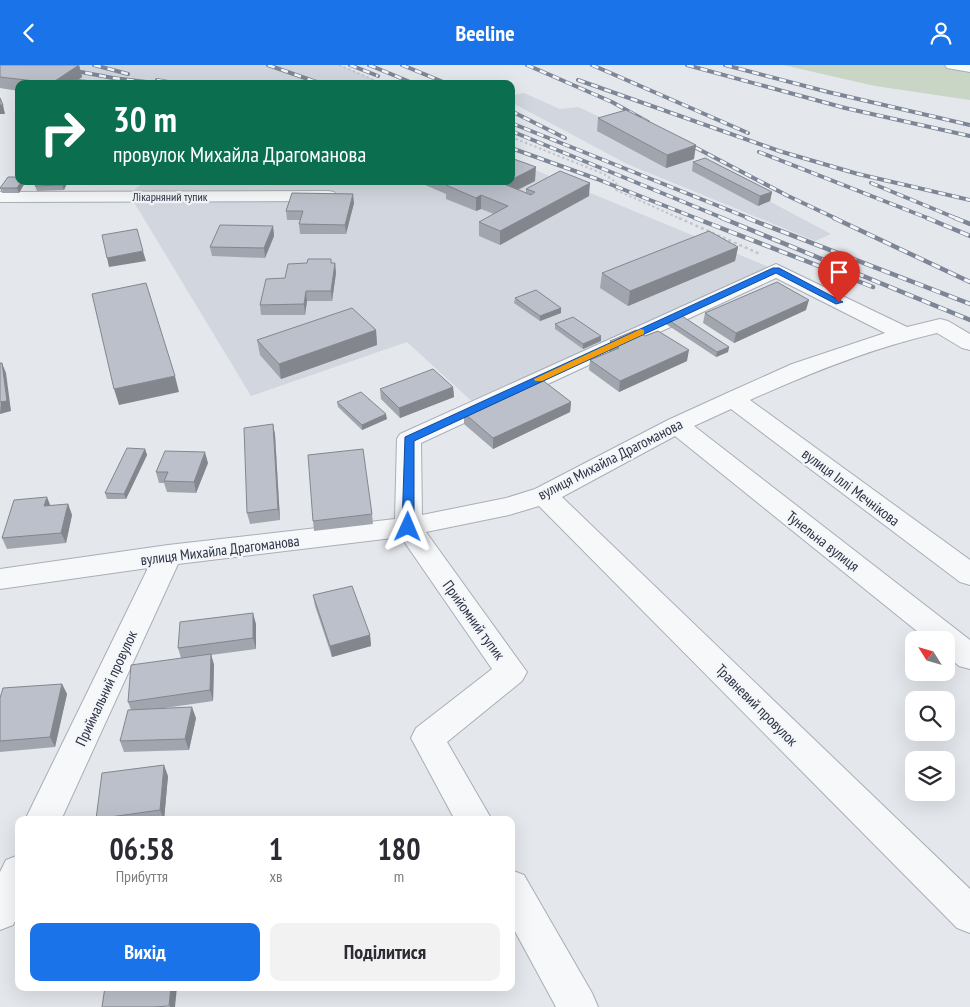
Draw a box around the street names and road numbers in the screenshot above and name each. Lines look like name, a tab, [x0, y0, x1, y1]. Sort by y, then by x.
street label: Лікарняний тупик	[132, 189, 208, 204]
street label: вулиця Михайла Драгоманова	[534, 414, 686, 504]
street label: вулиця Іллі Мечнікова	[798, 444, 904, 530]
street label: Тунельна вулиця	[783, 507, 863, 575]
street label: вулиця Михайла Драгоманова	[139, 531, 301, 569]
street label: Прийомний тупик	[439, 576, 509, 664]
street label: Приймальний провулок	[71, 627, 141, 749]
street label: Травневий провулок	[712, 660, 802, 750]

